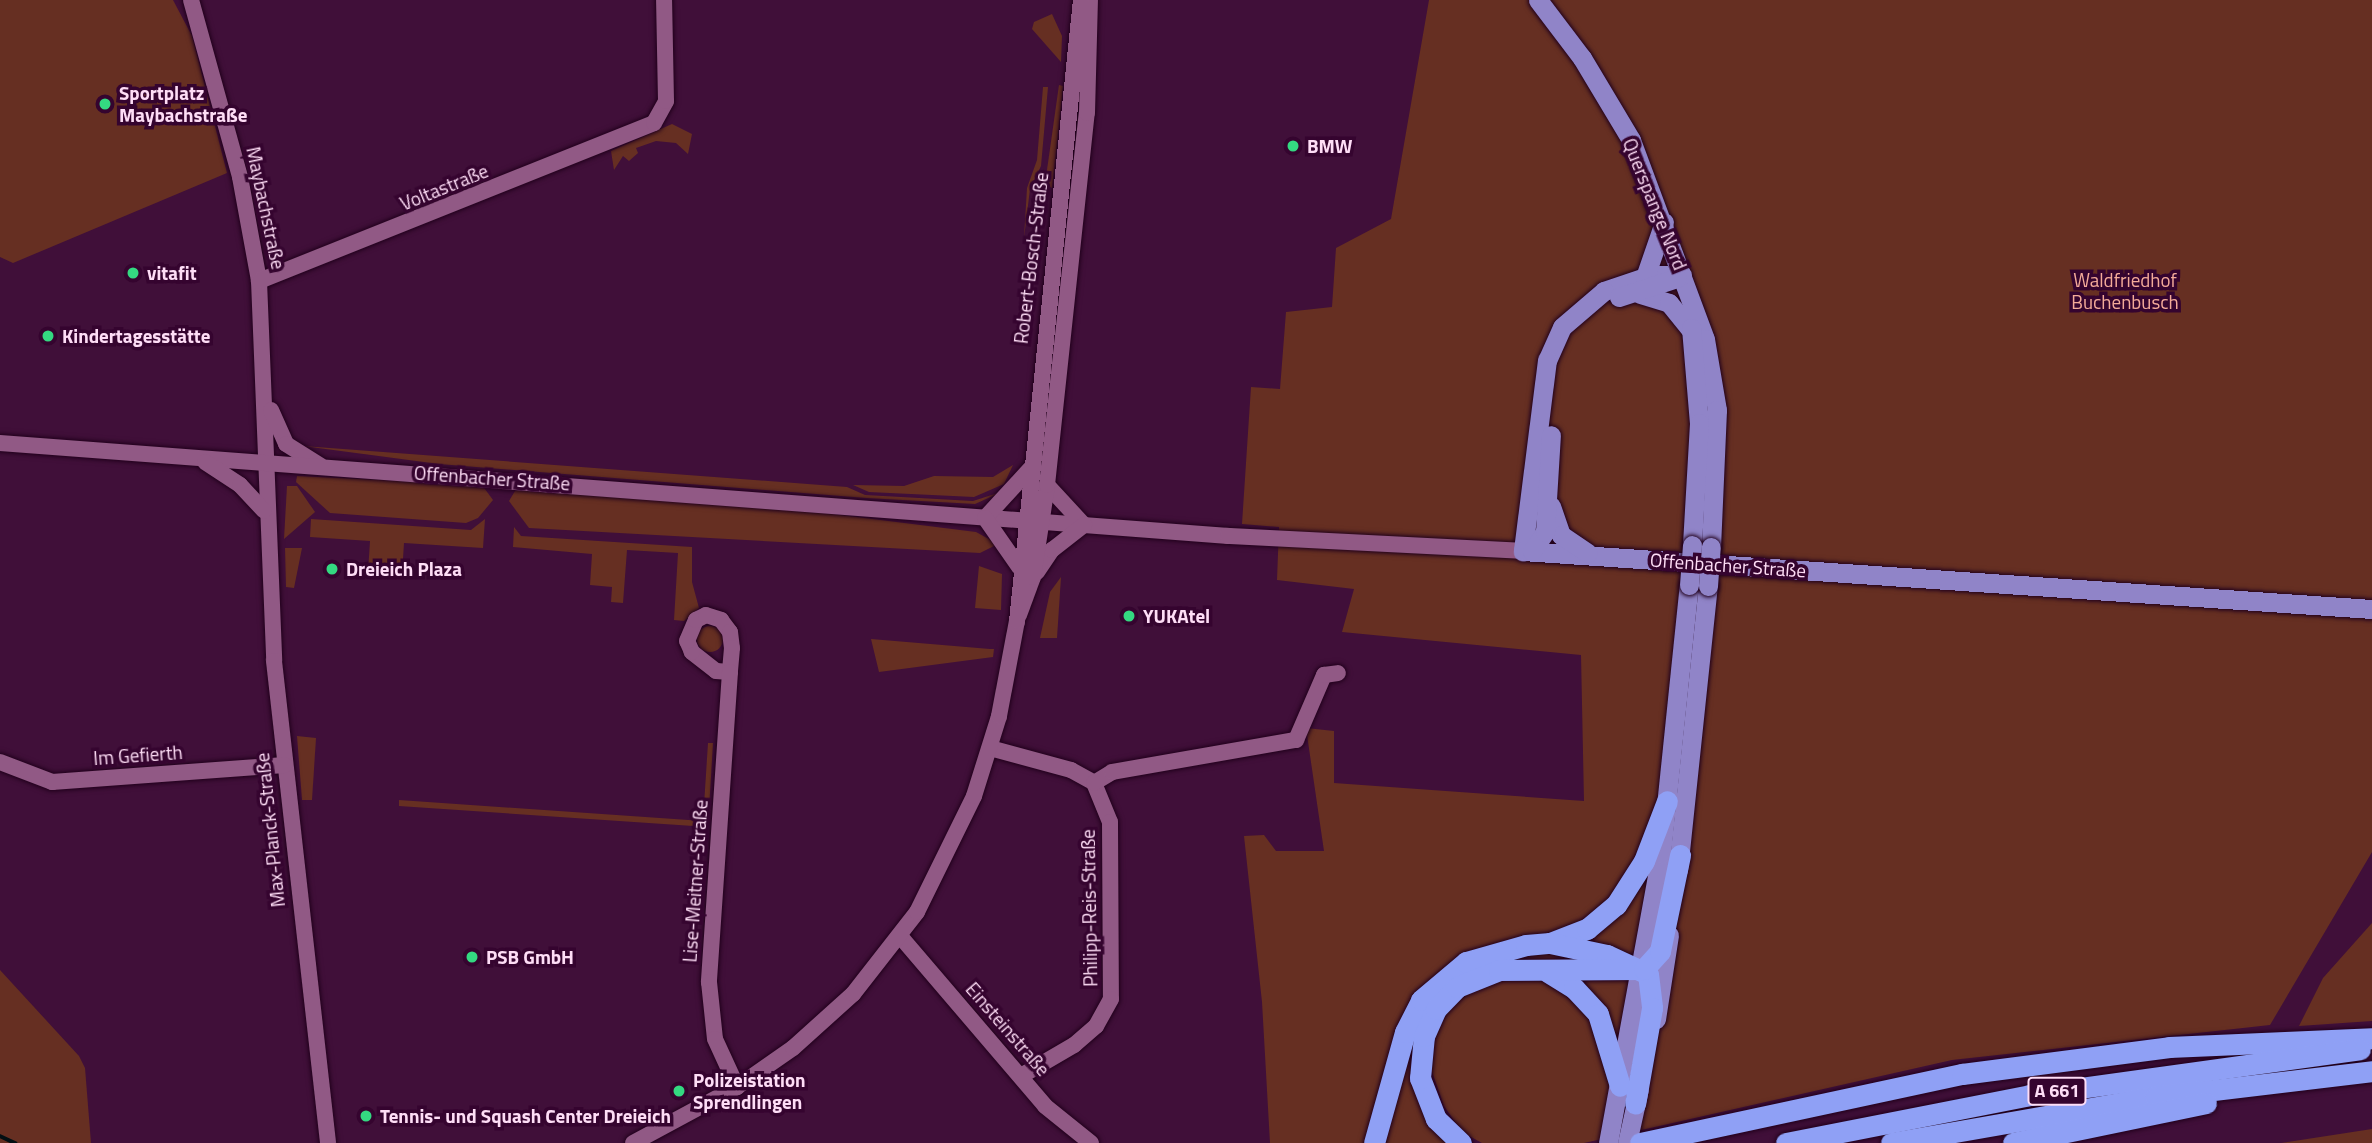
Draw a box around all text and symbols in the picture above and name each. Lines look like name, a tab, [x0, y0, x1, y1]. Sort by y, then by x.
place label: Sportplatz Maybachstraße	[119, 82, 247, 126]
marker: Sportplatz Maybachstraße	[97, 96, 113, 112]
place label: BMW	[1307, 135, 1353, 157]
street label: Querspange Nord	[1618, 135, 1692, 273]
marker: BMW	[1285, 138, 1301, 154]
street label: Maybachstraße	[242, 145, 290, 271]
street label: Voltastraße	[397, 159, 491, 215]
street label: Robert-Bosch-Straße	[1009, 171, 1053, 345]
place label: vitafit	[147, 262, 197, 284]
marker: vitafit	[125, 265, 141, 281]
park label: Waldfriedhof Buchenbusch	[2071, 269, 2179, 313]
place label: Kindertagesstätte	[62, 325, 210, 347]
marker: Kindertagesstätte	[40, 328, 56, 344]
street label: Offenbacher Straße	[413, 461, 571, 495]
street label: Offenbacher Straße	[1649, 548, 1807, 582]
place label: Dreieich Plaza	[346, 558, 462, 580]
marker: Dreieich Plaza	[324, 561, 340, 577]
place label: YUKAtel	[1143, 605, 1210, 627]
marker: YUKAtel	[1121, 608, 1137, 624]
street label: Im Gefierth	[93, 741, 183, 769]
street label: Max-Planck-Straße	[251, 752, 289, 908]
street label: Lise-Meitner-Straße	[678, 799, 712, 963]
street label: Philipp-Reis-Straße	[1076, 829, 1102, 987]
place label: PSB GmbH	[486, 946, 574, 968]
marker: PSB GmbH	[464, 949, 480, 965]
street label: Einsteinstraße	[961, 978, 1055, 1080]
place label: Polizeistation Sprendlingen	[693, 1069, 806, 1113]
road number: A 661	[2027, 1076, 2087, 1106]
marker: Polizeistation Sprendlingen	[671, 1083, 687, 1099]
place label: Tennis- und Squash Center Dreieich	[380, 1105, 671, 1127]
marker: Tennis- und Squash Center Dreieich	[358, 1108, 374, 1124]

